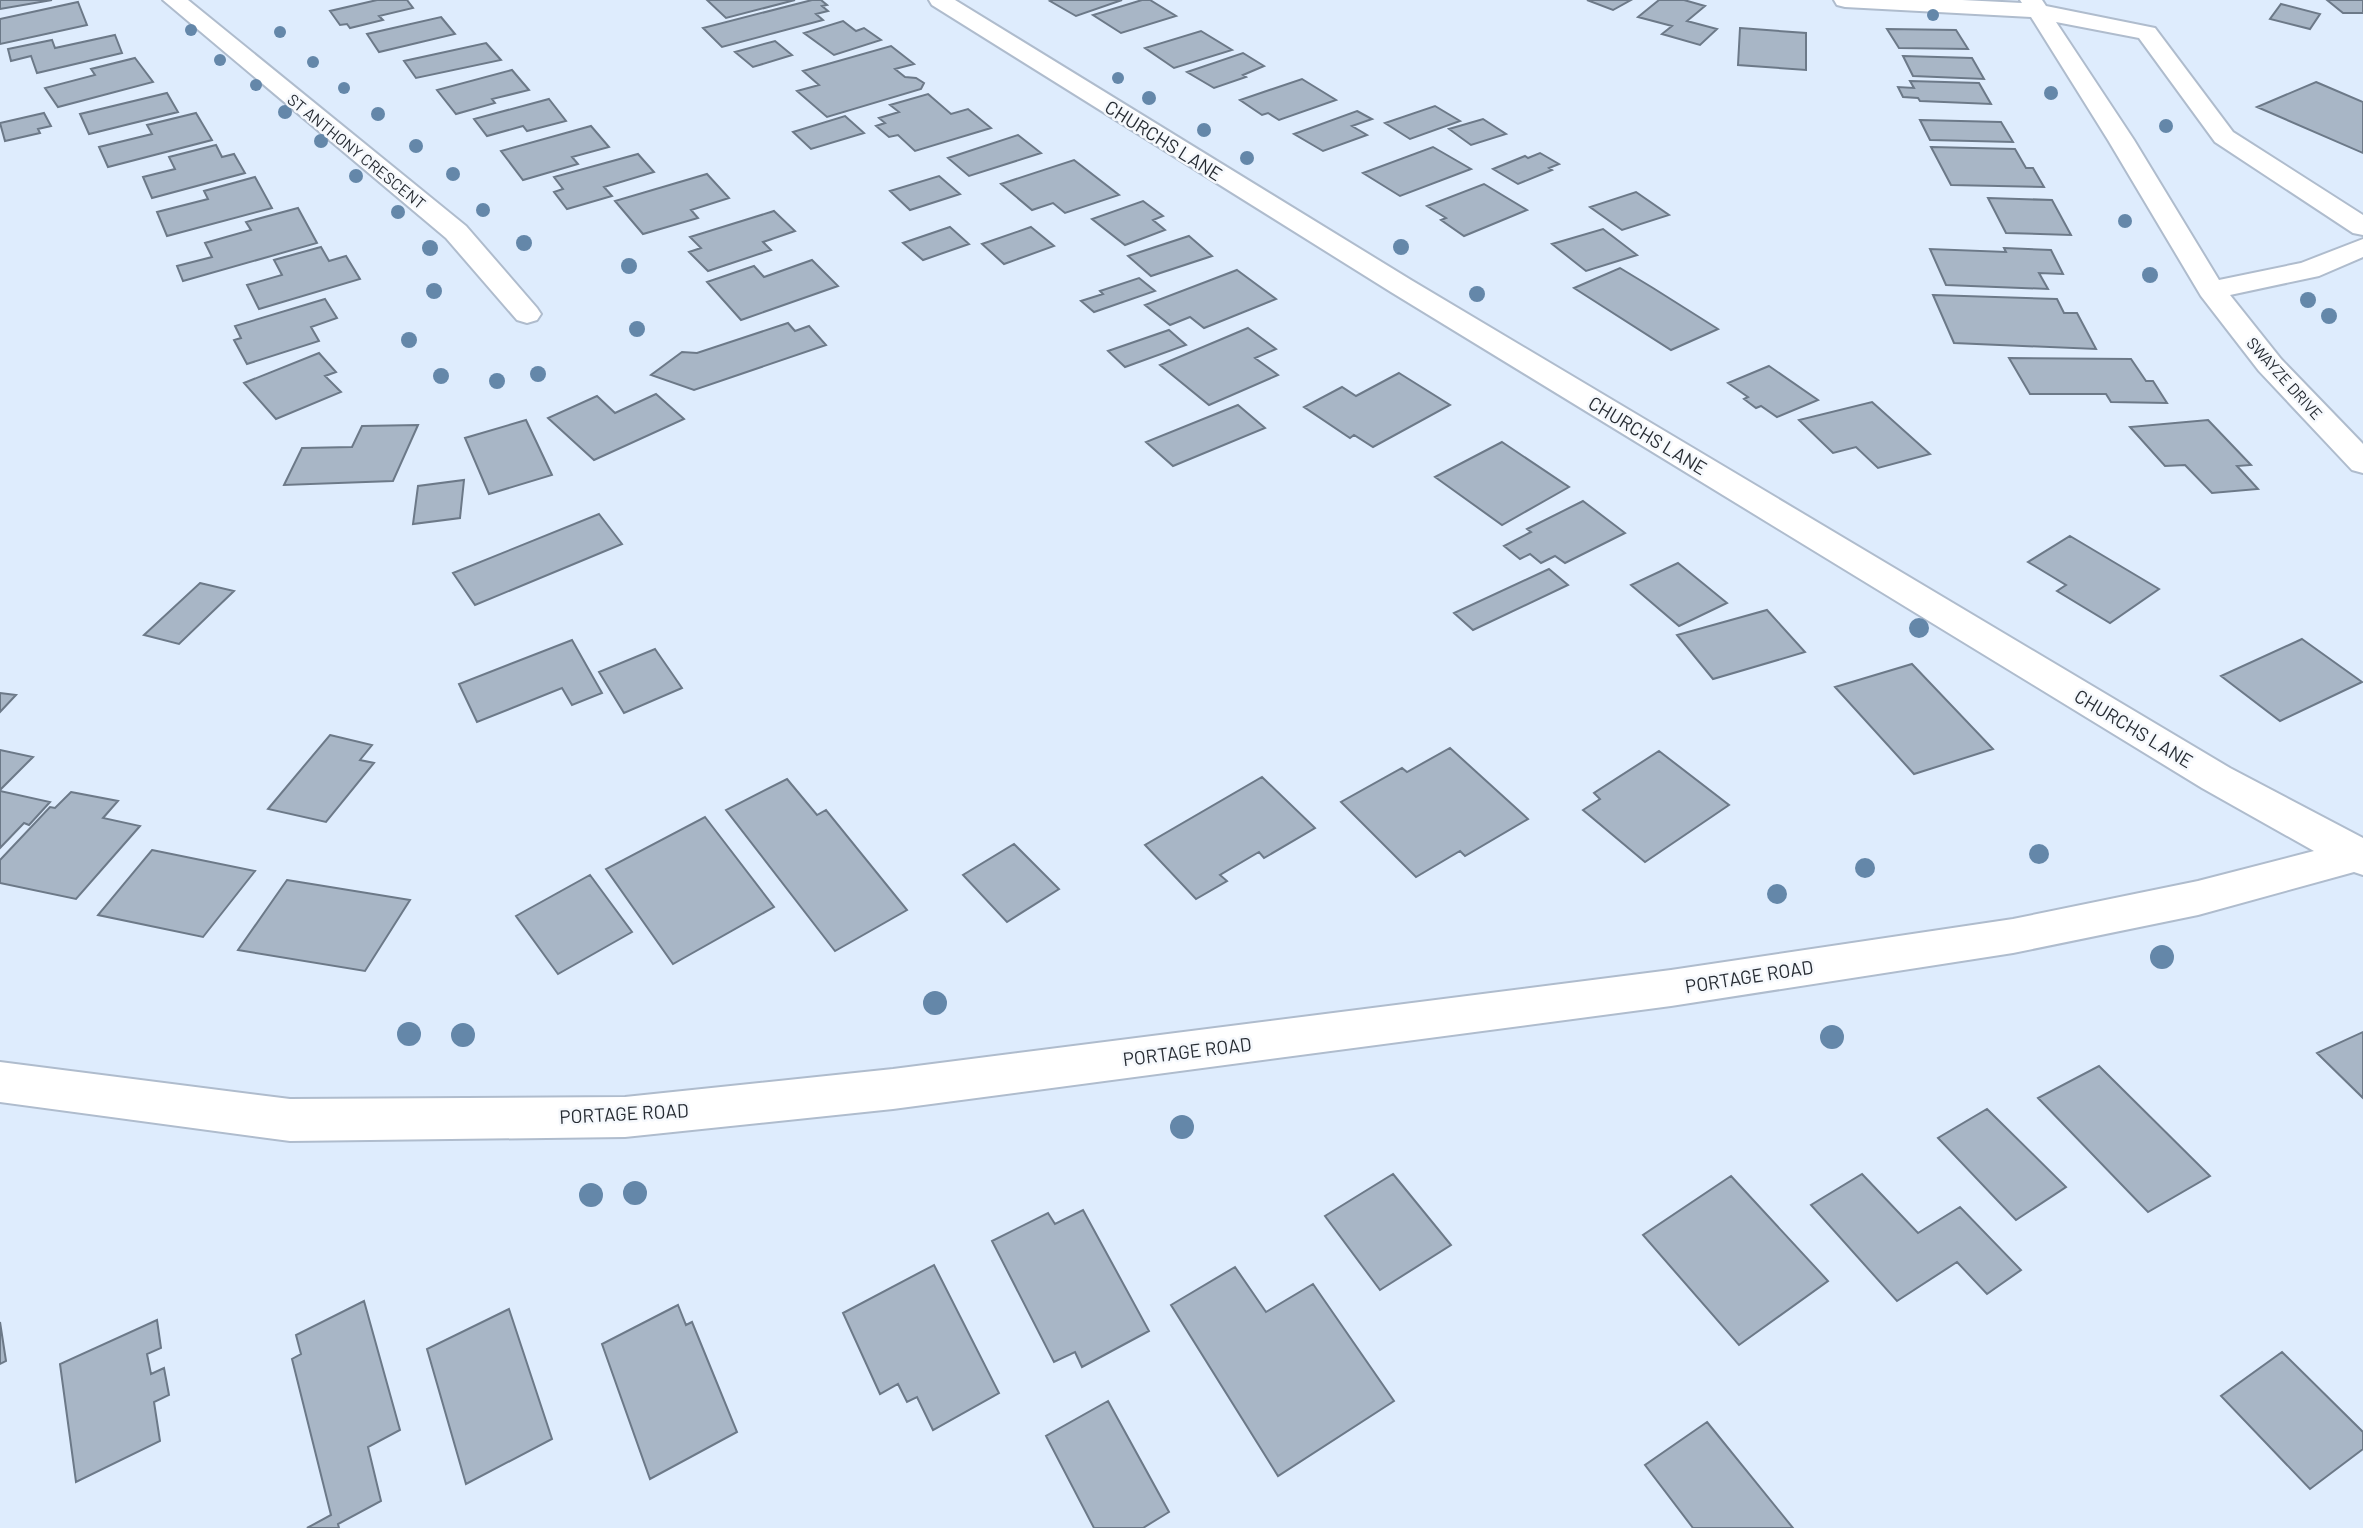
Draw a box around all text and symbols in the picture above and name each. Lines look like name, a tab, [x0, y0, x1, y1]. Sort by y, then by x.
street label: ST ANTHONY CRESCENT	[284, 89, 430, 213]
street label: CHURCHS LANE	[1101, 95, 1227, 185]
street label: SWAYZE DRIVE	[2243, 333, 2327, 423]
street label: CHURCHS LANE	[1585, 391, 1711, 479]
street label: CHURCHS LANE	[2071, 684, 2197, 772]
street label: PORTAGE ROAD	[1683, 955, 1815, 997]
street label: PORTAGE ROAD	[1121, 1032, 1253, 1070]
street label: PORTAGE ROAD	[559, 1098, 689, 1128]

